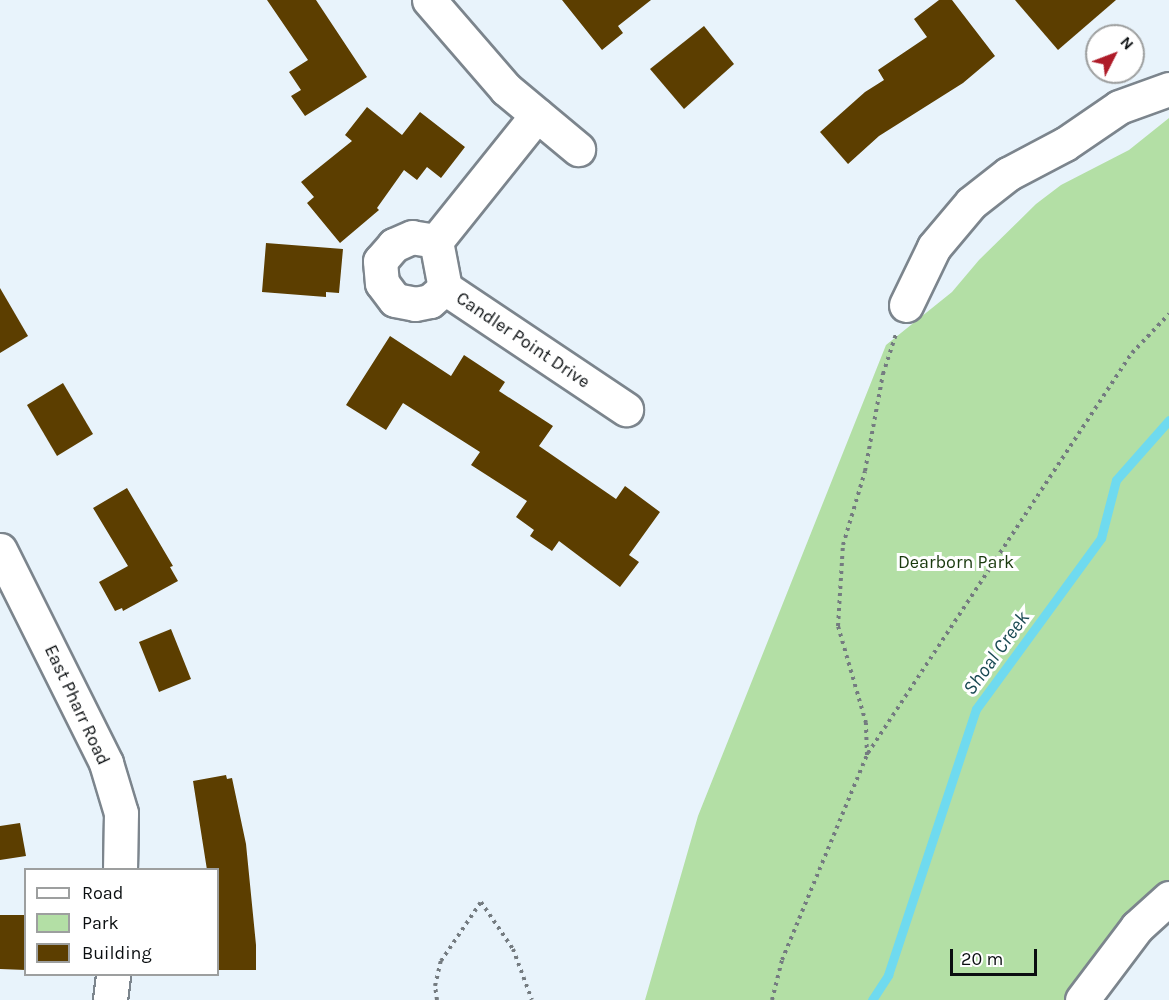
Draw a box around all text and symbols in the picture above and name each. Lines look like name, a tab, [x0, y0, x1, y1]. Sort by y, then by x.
north arrow	[1085, 24, 1145, 84]
text: N	[1116, 32, 1138, 54]
street label: Candler Point Drive	[452, 287, 594, 393]
park label: Dearborn Park	[898, 551, 1014, 573]
water label: Shoal Creek	[958, 606, 1034, 700]
street label: East Pharr Road	[40, 642, 114, 768]
legend	[24, 868, 219, 976]
text: Road	[82, 882, 123, 904]
text: Park	[82, 912, 119, 934]
scale bar	[953, 937, 1040, 975]
text: Building	[82, 942, 152, 964]
text: 20 m	[961, 948, 1003, 970]

